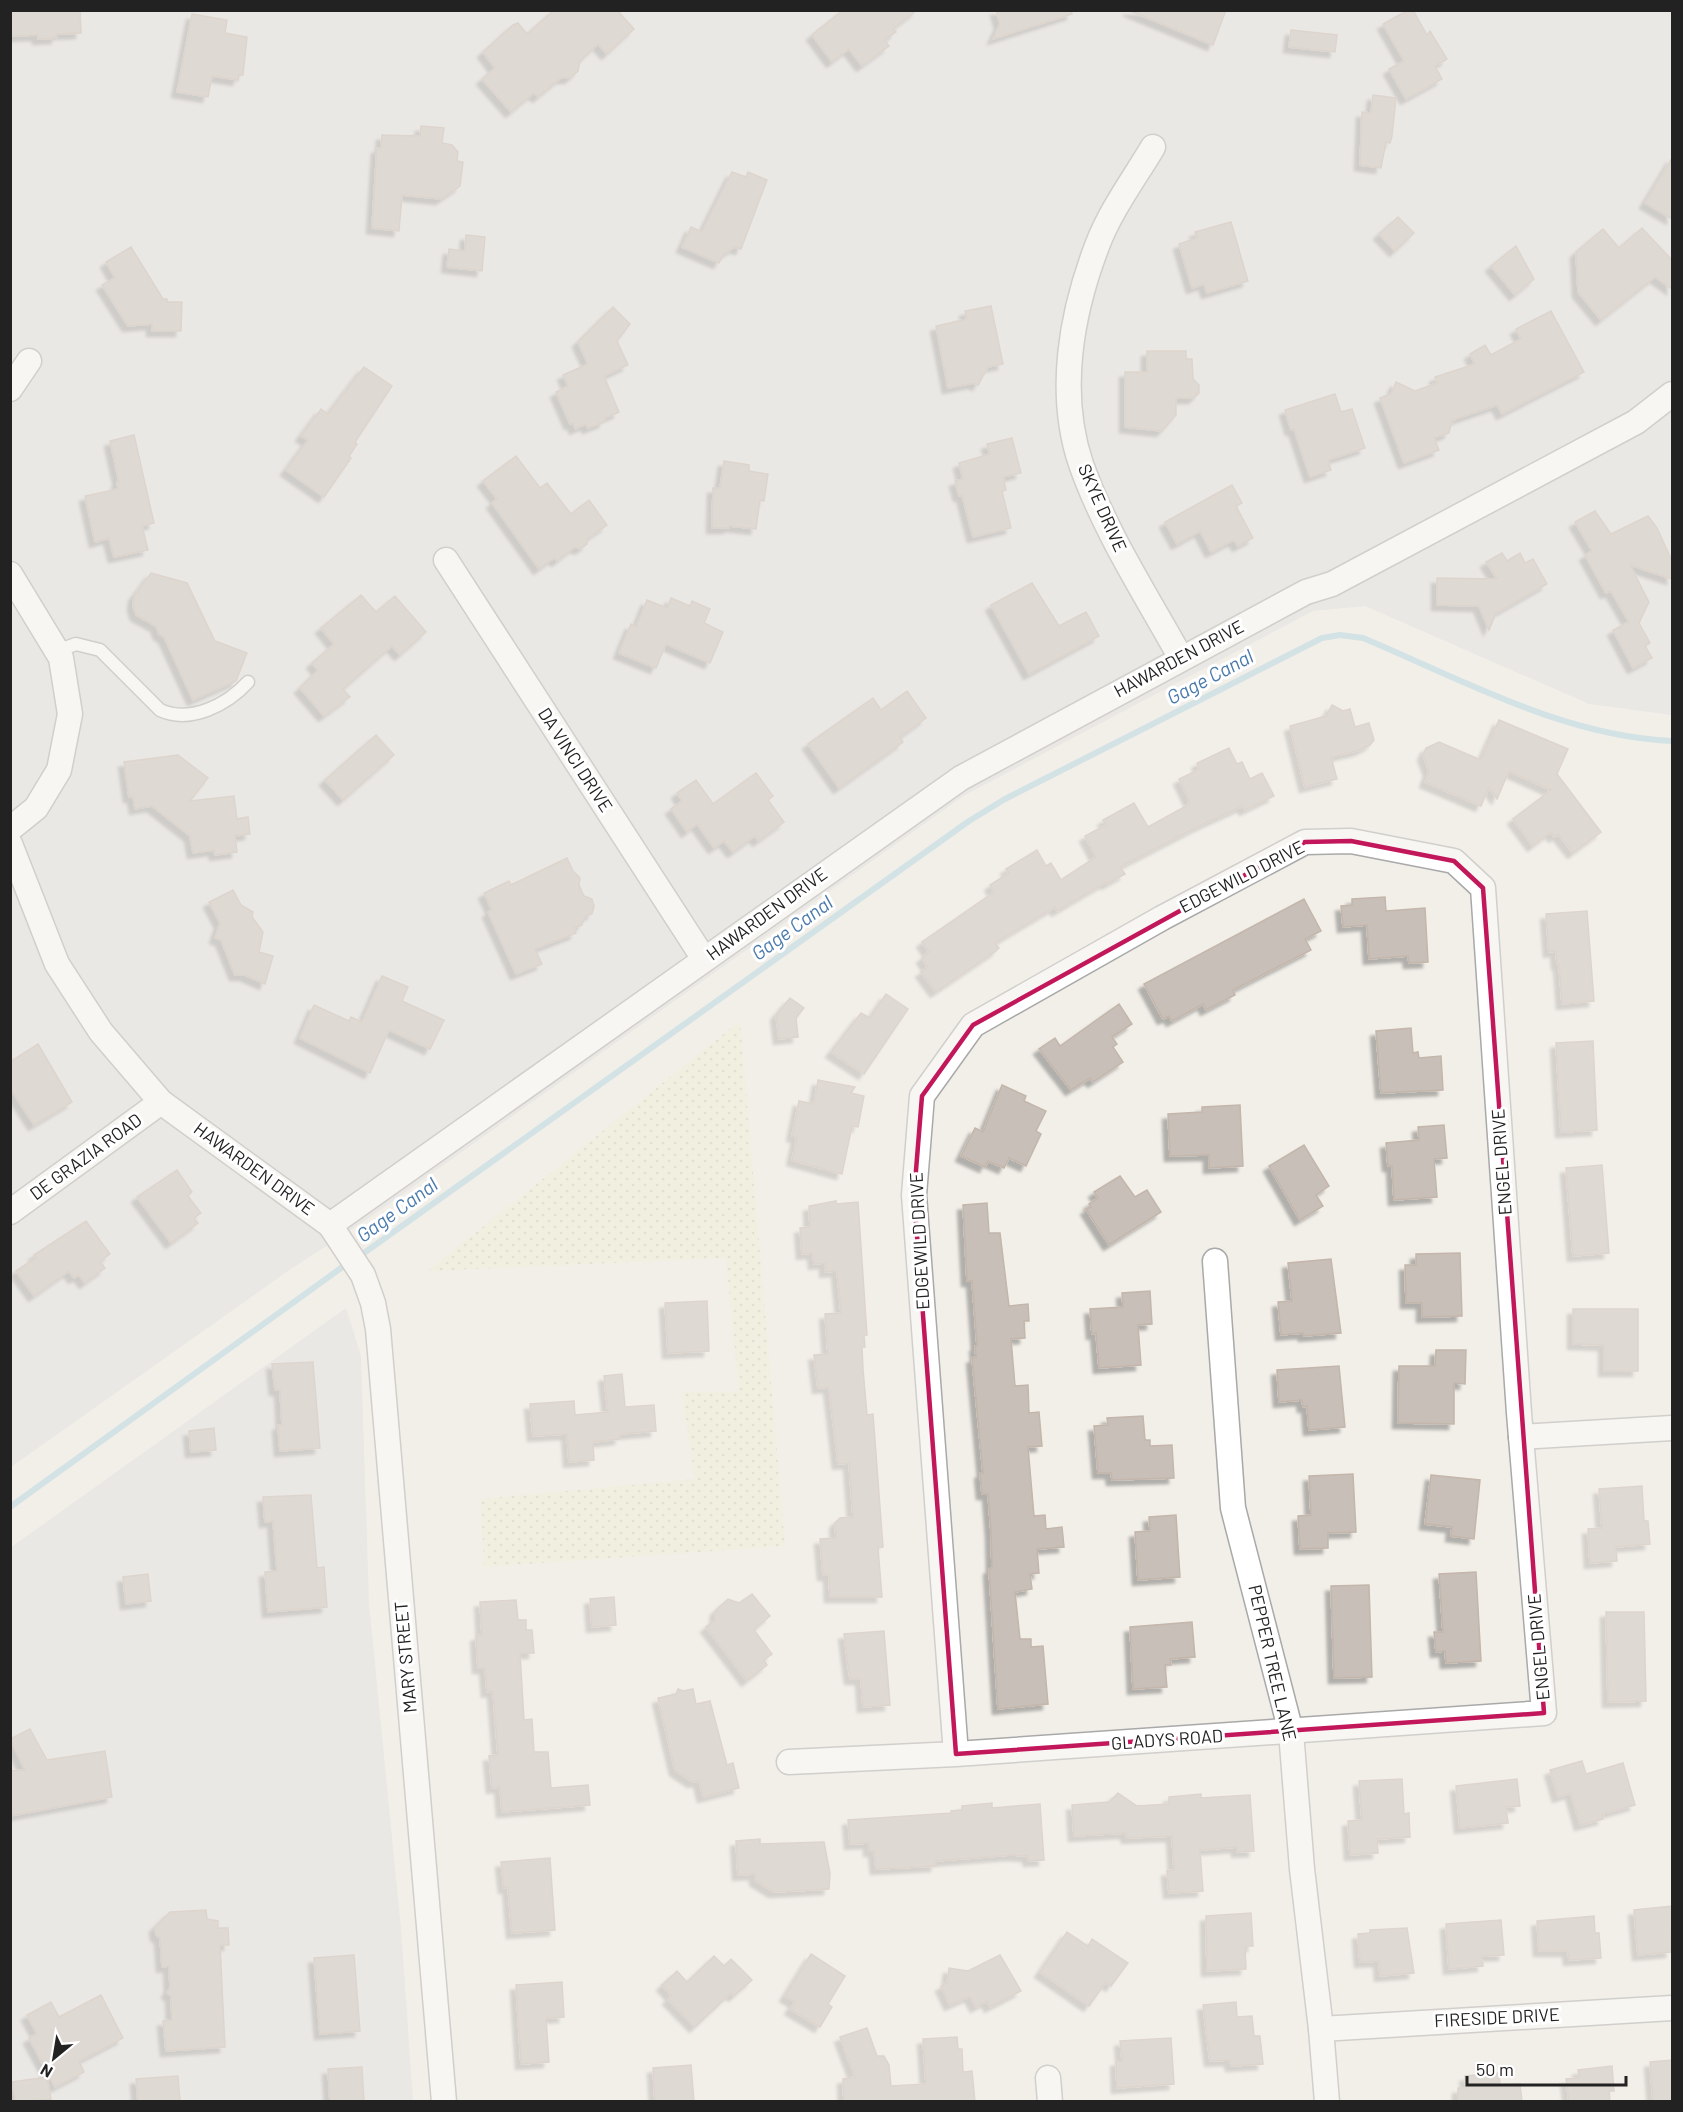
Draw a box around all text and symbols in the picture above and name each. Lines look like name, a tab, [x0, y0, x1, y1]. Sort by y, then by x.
street label: SKYE DRIVE	[1074, 460, 1132, 555]
street label: HAWARDEN DRIVE	[1110, 615, 1247, 702]
water label: Gage Canal	[1162, 643, 1257, 709]
street label: DA VINCI DRIVE	[534, 703, 618, 816]
street label: EDGEWILD DRIVE	[1175, 835, 1308, 917]
street label: HAWARDEN DRIVE	[702, 862, 831, 964]
water label: Gage Canal	[746, 889, 837, 965]
street label: DE GRAZIA ROAD	[25, 1108, 146, 1204]
street label: ENGEL DRIVE	[1486, 1108, 1516, 1216]
street label: HAWARDEN DRIVE	[190, 1117, 319, 1219]
water label: Gage Canal	[351, 1171, 442, 1247]
street label: EDGEWILD DRIVE	[904, 1172, 934, 1310]
street label: PEPPER TREE LANE	[1244, 1582, 1302, 1743]
street label: ENGEL DRIVE	[1522, 1593, 1554, 1701]
street label: MARY STREET	[389, 1600, 421, 1714]
street label: GLADYS ROAD	[1110, 1724, 1224, 1754]
street label: FIRESIDE DRIVE	[1434, 2003, 1560, 2031]
north arrow	[24, 2028, 84, 2088]
scale bar	[1467, 2049, 1626, 2087]
text: 50 m	[1476, 2058, 1514, 2080]
text: N	[37, 2061, 56, 2082]

